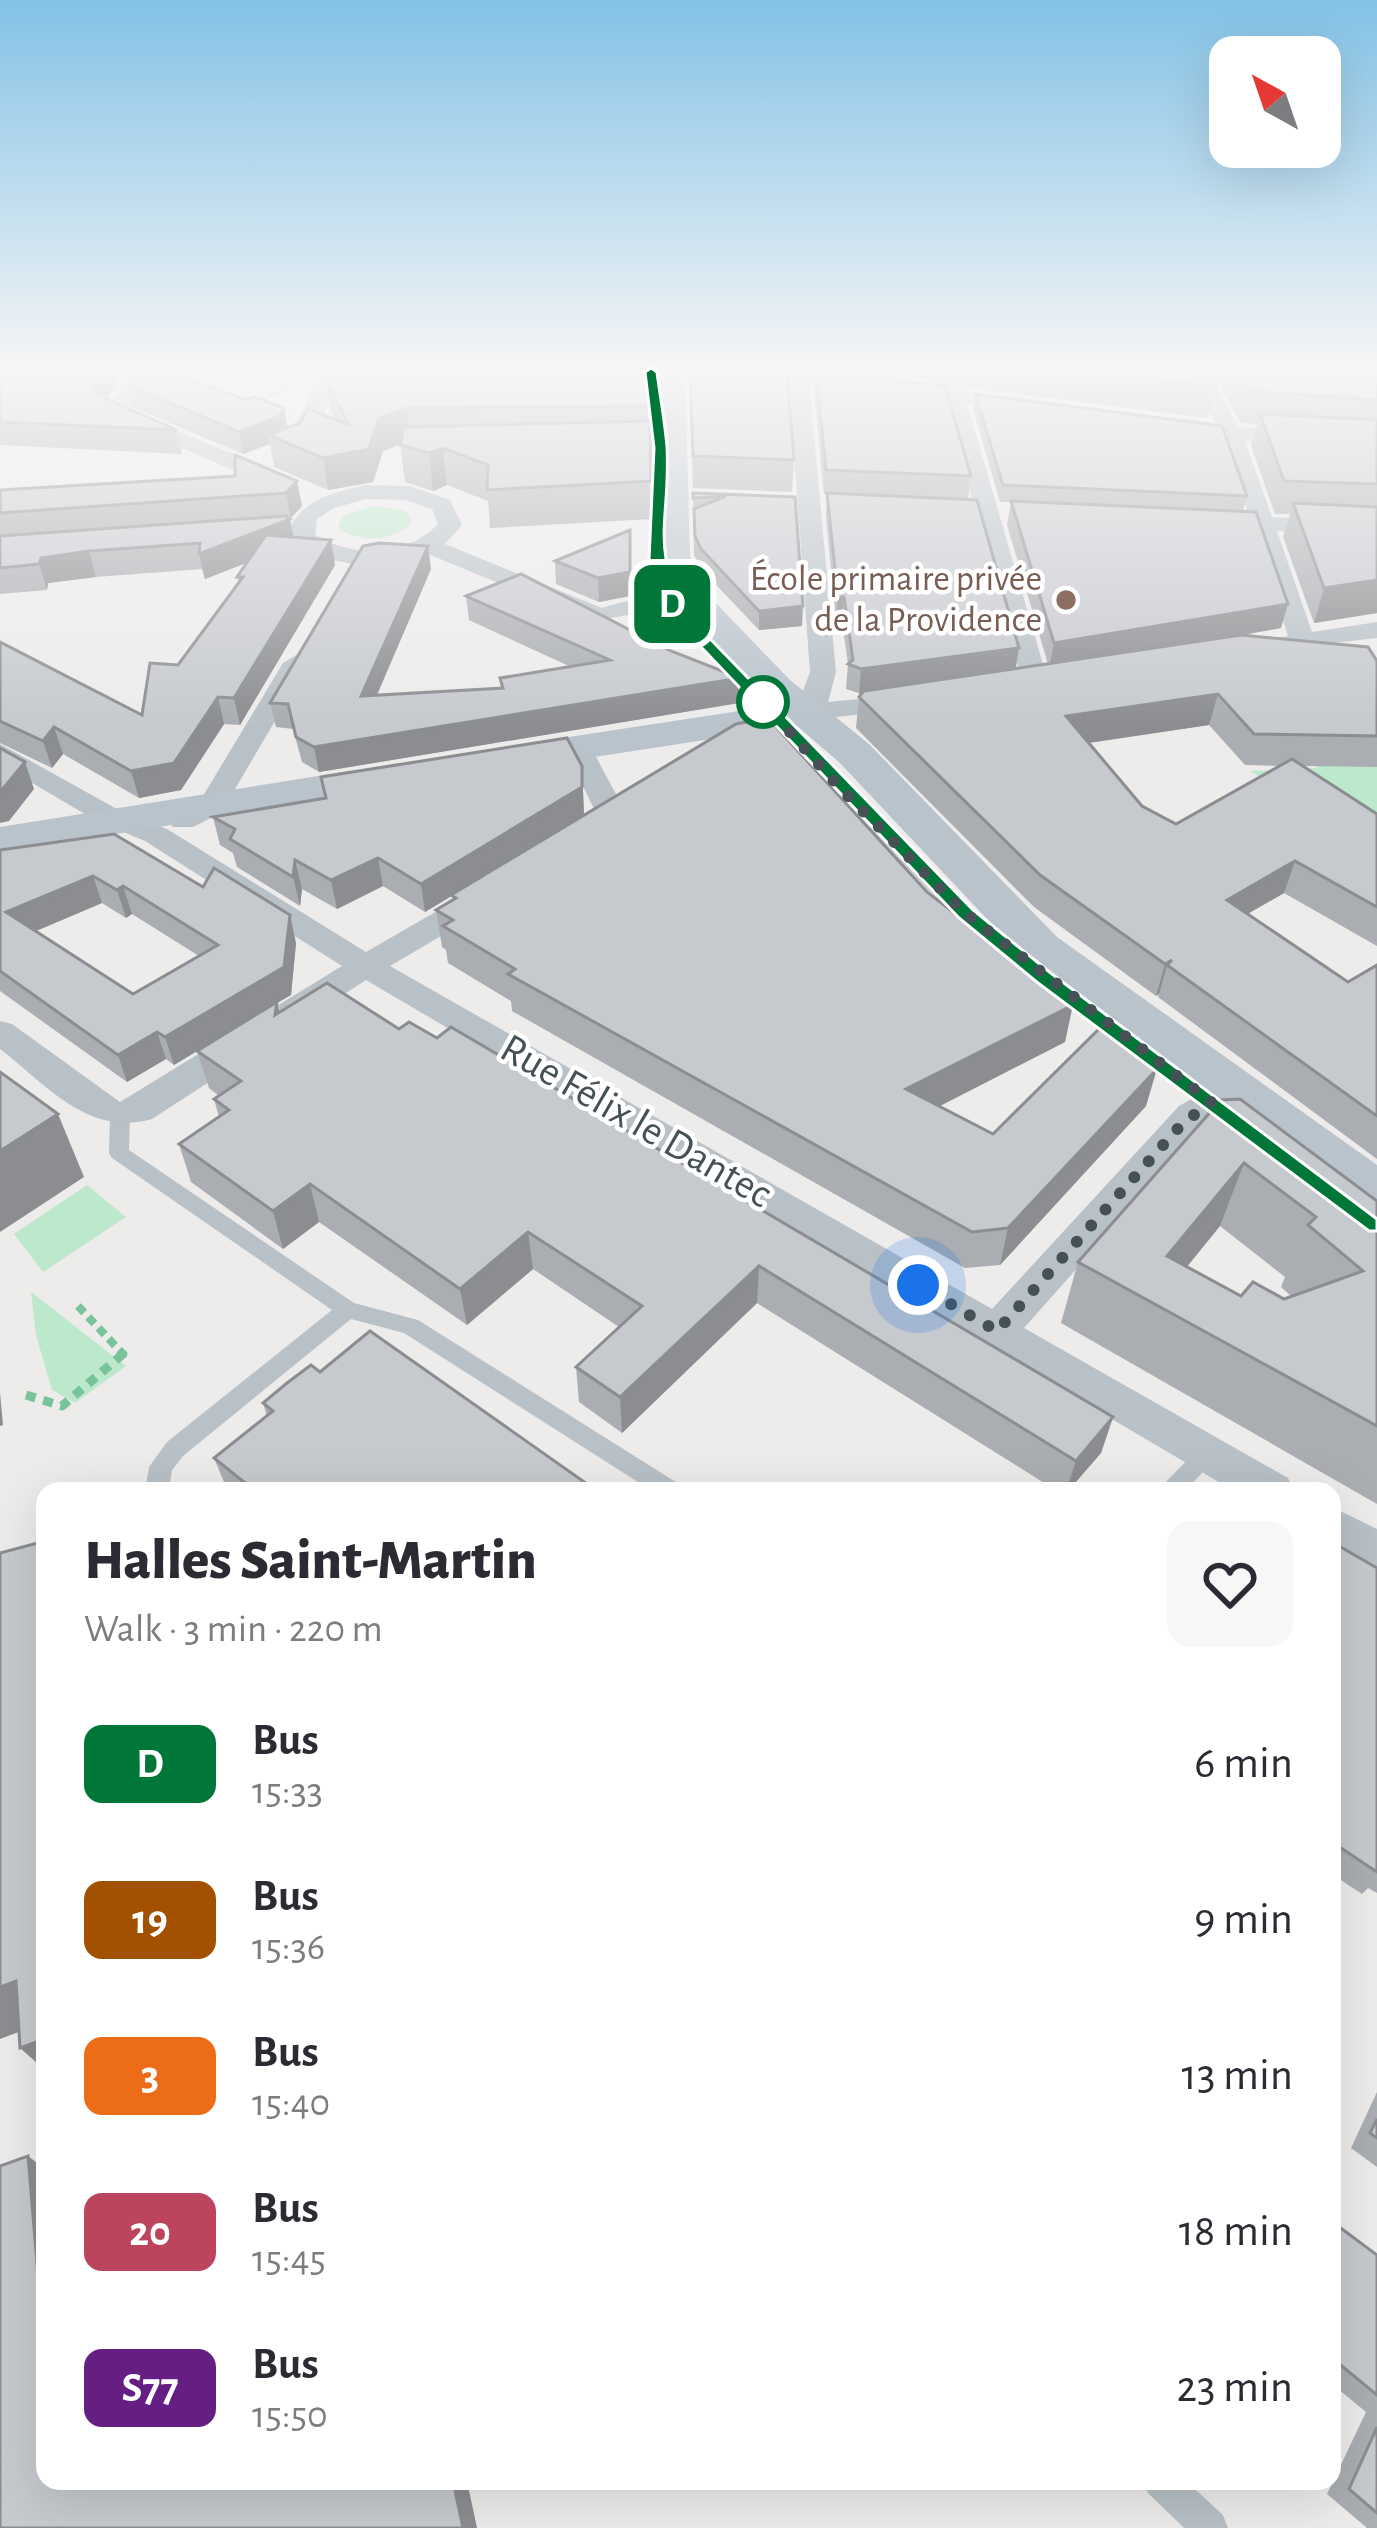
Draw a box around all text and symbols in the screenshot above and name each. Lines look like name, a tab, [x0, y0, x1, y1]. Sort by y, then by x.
north arrow	[1209, 36, 1341, 168]
map controls	[1209, 36, 1341, 168]
place label: École primaire privée de la Providence	[750, 558, 1042, 638]
line badge: D	[633, 565, 711, 643]
text: D	[658, 583, 686, 625]
marker: École primaire privée de la Providence	[1053, 587, 1079, 613]
unlabelled marker	[738, 677, 788, 727]
street label: Rue Félix le Dantec	[494, 1027, 778, 1215]
your location	[888, 1255, 948, 1315]
button: heart	[1167, 1521, 1293, 1647]
text: Halles Saint-Martin	[84, 1532, 537, 1589]
text: Walk · 3 min · 220 m	[84, 1610, 383, 1649]
text: Bus	[252, 1718, 319, 1763]
text: 6 min	[1194, 1741, 1293, 1786]
text: D	[136, 1743, 164, 1785]
text: 15:33	[252, 1772, 323, 1811]
text: Bus	[252, 1874, 319, 1919]
text: 9 min	[1194, 1897, 1293, 1942]
text: 19	[132, 1899, 168, 1941]
text: 15:36	[252, 1928, 325, 1967]
text: Bus	[252, 2030, 319, 2075]
text: 13 min	[1181, 2053, 1293, 2098]
text: 3	[141, 2055, 159, 2097]
text: 15:40	[252, 2084, 330, 2123]
text: Bus	[252, 2186, 319, 2231]
text: 18 min	[1179, 2209, 1293, 2254]
text: 20	[129, 2211, 171, 2253]
text: 15:45	[252, 2240, 326, 2279]
text: Bus	[252, 2342, 319, 2387]
text: 23 min	[1176, 2365, 1293, 2410]
text: S77	[121, 2367, 179, 2409]
text: 15:50	[252, 2396, 328, 2435]

